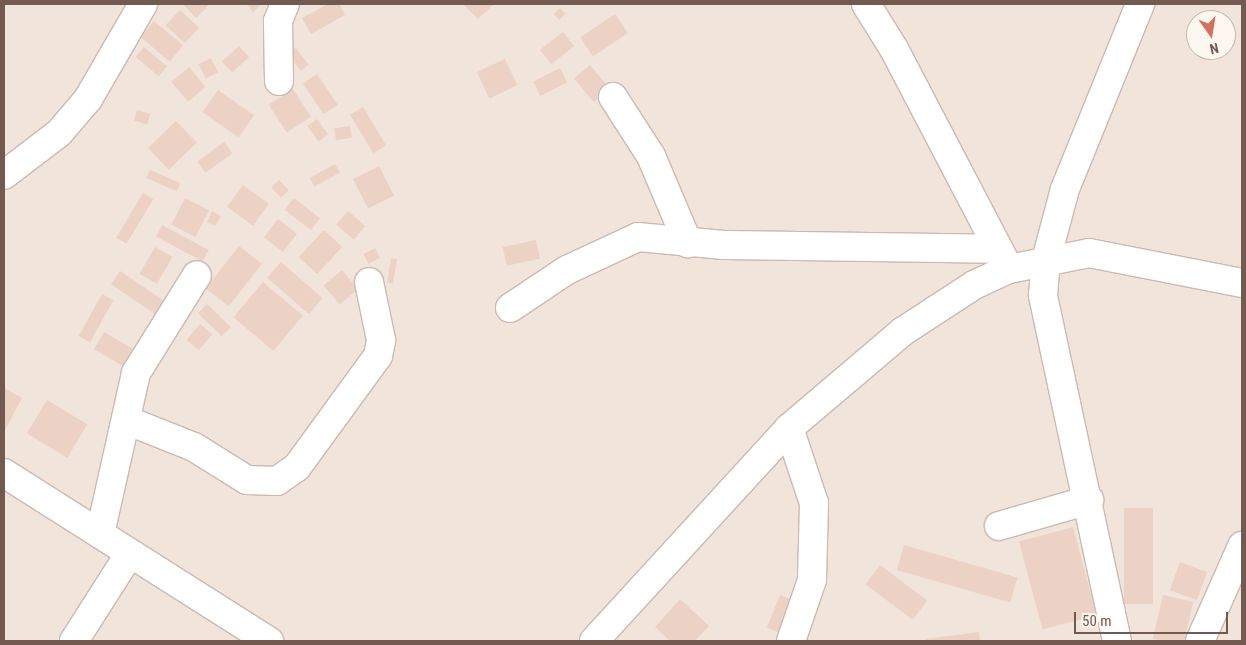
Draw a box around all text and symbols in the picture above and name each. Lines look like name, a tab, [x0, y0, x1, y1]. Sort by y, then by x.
north arrow	[1186, 10, 1236, 60]
text: N	[1208, 40, 1220, 57]
scale bar	[1076, 602, 1230, 634]
text: 50 m	[1082, 612, 1112, 630]

